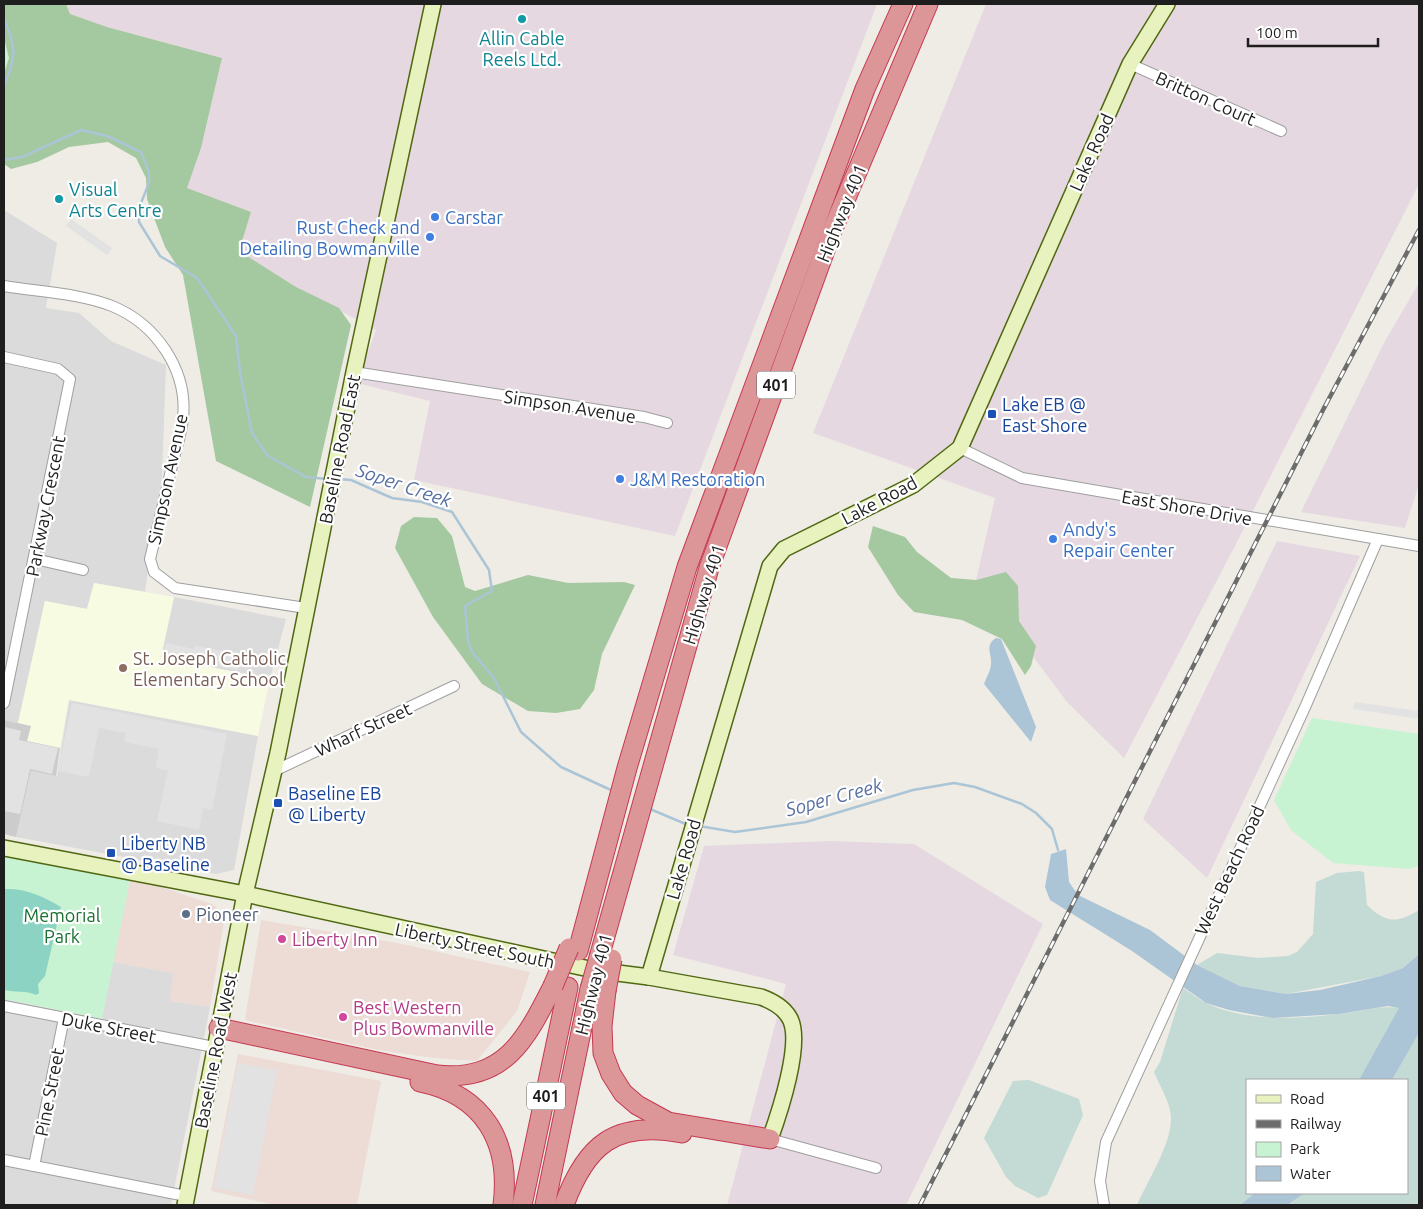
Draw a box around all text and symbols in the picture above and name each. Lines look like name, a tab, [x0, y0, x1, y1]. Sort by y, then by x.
marker: Allin Cable Reels Ltd.	[516, 13, 528, 25]
scale bar	[1248, 15, 1378, 47]
text: 100 m	[1256, 24, 1298, 41]
place label: Allin Cable Reels Ltd.	[479, 28, 565, 69]
street label: Britton Court	[1153, 67, 1259, 129]
street label: Lake Road	[1065, 110, 1117, 194]
street label: Highway 401	[812, 161, 870, 265]
place label: Visual Arts Centre	[69, 179, 162, 220]
marker: Visual Arts Centre	[53, 193, 65, 205]
place label: Carstar	[445, 207, 503, 227]
marker: Carstar	[429, 211, 441, 223]
place label: Rust Check and Detailing Bowmanville	[239, 217, 420, 258]
marker: Rust Check and Detailing Bowmanville	[424, 231, 436, 243]
road number: 401	[757, 372, 795, 398]
street label: Baseline Road East	[315, 373, 363, 525]
street label: Simpson Avenue	[503, 386, 637, 426]
place label: Lake EB @ East Shore	[1002, 394, 1087, 435]
marker: Lake EB @ East Shore	[986, 408, 998, 420]
street label: Simpson Avenue	[143, 412, 191, 546]
street label: Parkway Crescent	[22, 434, 68, 578]
water label: Soper Creek	[353, 458, 455, 512]
place label: J&M Restoration	[630, 469, 765, 489]
street label: Lake Road	[838, 472, 920, 528]
marker: J&M Restoration	[614, 473, 626, 485]
street label: East Shore Drive	[1120, 486, 1254, 528]
place label: Andy's Repair Center	[1063, 519, 1174, 560]
marker: Andy's Repair Center	[1047, 533, 1059, 545]
street label: Highway 401	[678, 541, 728, 647]
place label: St. Joseph Catholic Elementary School	[133, 648, 286, 689]
marker: St. Joseph Catholic Elementary School	[117, 662, 129, 674]
street label: Wharf Street	[312, 698, 414, 760]
water label: Soper Creek	[782, 773, 885, 821]
place label: Baseline EB @ Liberty	[288, 783, 381, 824]
marker: Baseline EB @ Liberty	[272, 797, 284, 809]
street label: West Beach Road	[1190, 802, 1268, 938]
street label: Lake Road	[662, 816, 704, 902]
place label: Liberty NB @ Baseline	[121, 833, 210, 874]
marker: Liberty NB @ Baseline	[105, 847, 117, 859]
place label: Pioneer	[196, 904, 259, 924]
park label: Memorial Park	[24, 905, 101, 946]
marker: Pioneer	[180, 908, 192, 920]
street label: Liberty Street South	[393, 918, 557, 972]
place label: Liberty Inn	[292, 929, 378, 949]
street label: Highway 401	[571, 931, 615, 1037]
marker: Liberty Inn	[276, 933, 288, 945]
street label: Baseline Road West	[190, 970, 240, 1130]
place label: Best Western Plus Bowmanville	[353, 997, 494, 1038]
street label: Duke Street	[60, 1008, 158, 1046]
marker: Best Western Plus Bowmanville	[337, 1011, 349, 1023]
street label: Pine Street	[31, 1046, 67, 1138]
legend	[1246, 1079, 1408, 1194]
road number: 401	[527, 1082, 565, 1110]
text: Road	[1290, 1090, 1325, 1107]
text: Railway	[1290, 1115, 1341, 1132]
text: Park	[1290, 1140, 1320, 1157]
text: Water	[1290, 1165, 1331, 1182]

